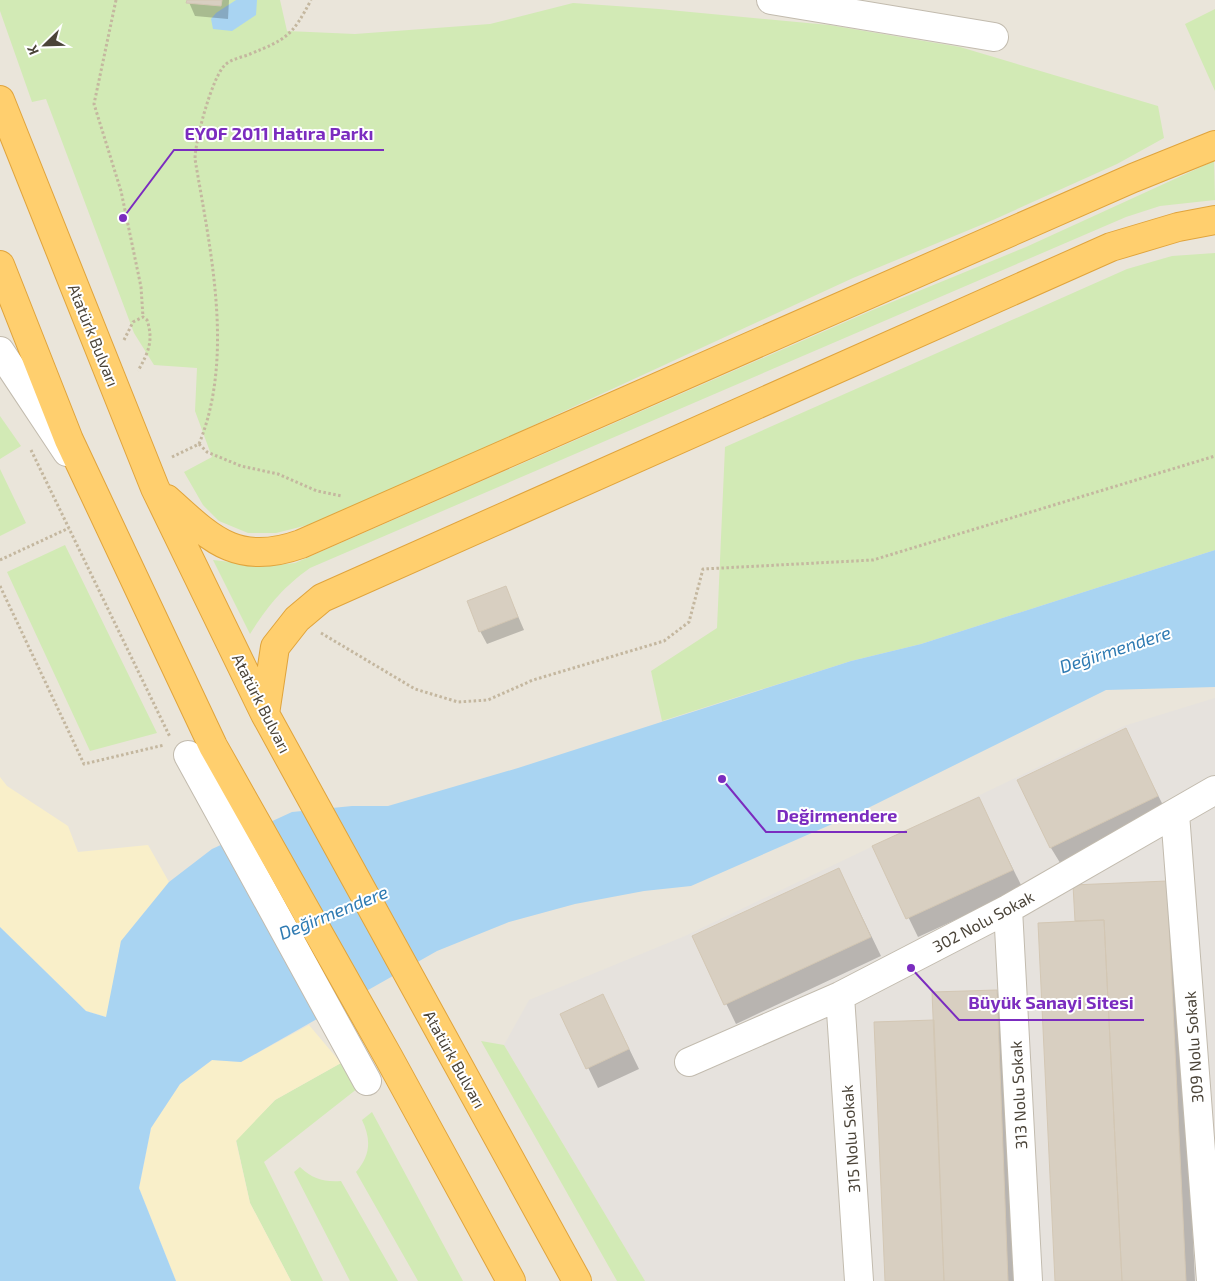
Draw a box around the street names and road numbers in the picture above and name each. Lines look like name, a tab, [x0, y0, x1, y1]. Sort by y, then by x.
street label: Atatürk Bulvarı	[65, 281, 123, 389]
street label: Atatürk Bulvarı	[229, 650, 295, 756]
street label: 302 Nolu Sokak	[929, 886, 1037, 956]
street label: 309 Nolu Sokak	[1180, 990, 1206, 1104]
street label: Atatürk Bulvarı	[420, 1007, 490, 1111]
street label: 313 Nolu Sokak	[1006, 1040, 1030, 1150]
street label: 315 Nolu Sokak	[837, 1084, 863, 1194]

